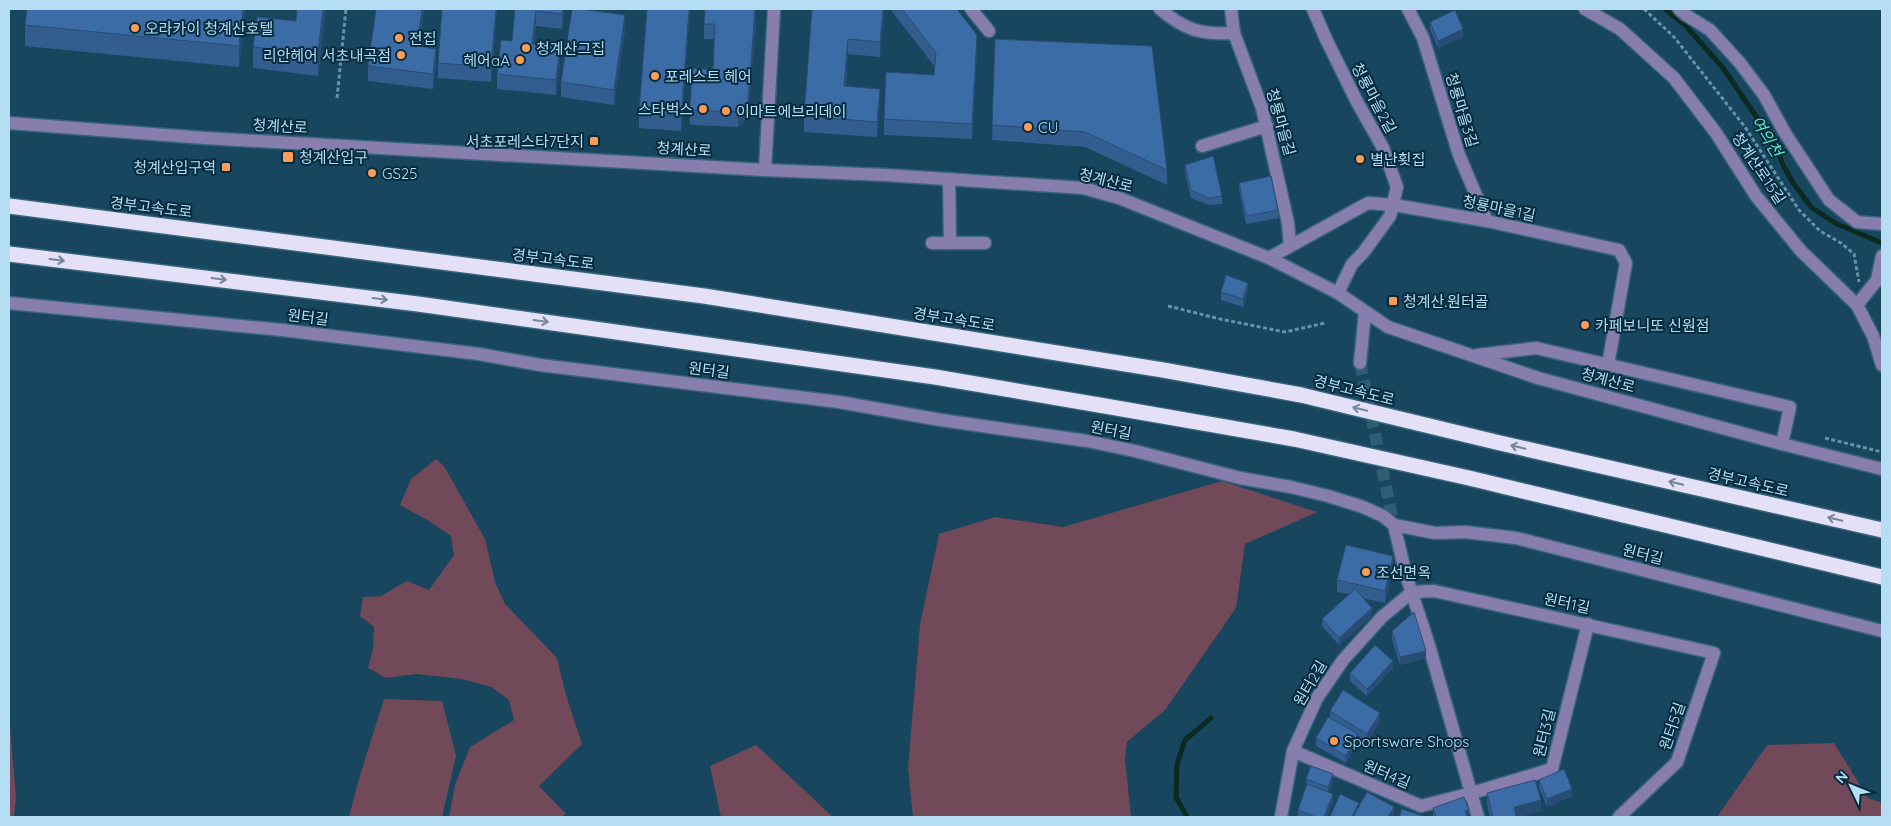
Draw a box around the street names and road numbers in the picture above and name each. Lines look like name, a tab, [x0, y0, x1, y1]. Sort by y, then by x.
street label: 청룡마을2길	[1347, 59, 1401, 137]
street label: 청룡마을3길	[1442, 70, 1482, 150]
street label: 청룡마을길	[1262, 86, 1300, 158]
street label: 청계산로	[252, 115, 308, 137]
street label: 청계산로15길	[1728, 128, 1790, 208]
street label: 청계산로	[656, 138, 712, 160]
street label: 청계산로	[1077, 164, 1135, 196]
street label: 청룡마을1길	[1461, 191, 1537, 225]
street label: 경부고속도로	[109, 193, 193, 221]
street label: 경부고속도로	[511, 245, 595, 273]
street label: 경부고속도로	[912, 303, 996, 335]
street label: 원터길	[286, 305, 330, 329]
street label: 원터길	[687, 358, 731, 382]
street label: 청계산로	[1579, 364, 1637, 396]
street label: 경부고속도로	[1312, 371, 1396, 409]
street label: 원터길	[1089, 417, 1133, 443]
street label: 경부고속도로	[1706, 463, 1790, 501]
street label: 원터길	[1621, 540, 1665, 568]
street label: 원터1길	[1542, 589, 1592, 617]
street label: 원터2길	[1289, 657, 1331, 709]
street label: 원터5길	[1655, 699, 1689, 753]
street label: 원터3길	[1529, 707, 1559, 759]
street label: 원터4길	[1361, 756, 1413, 792]

